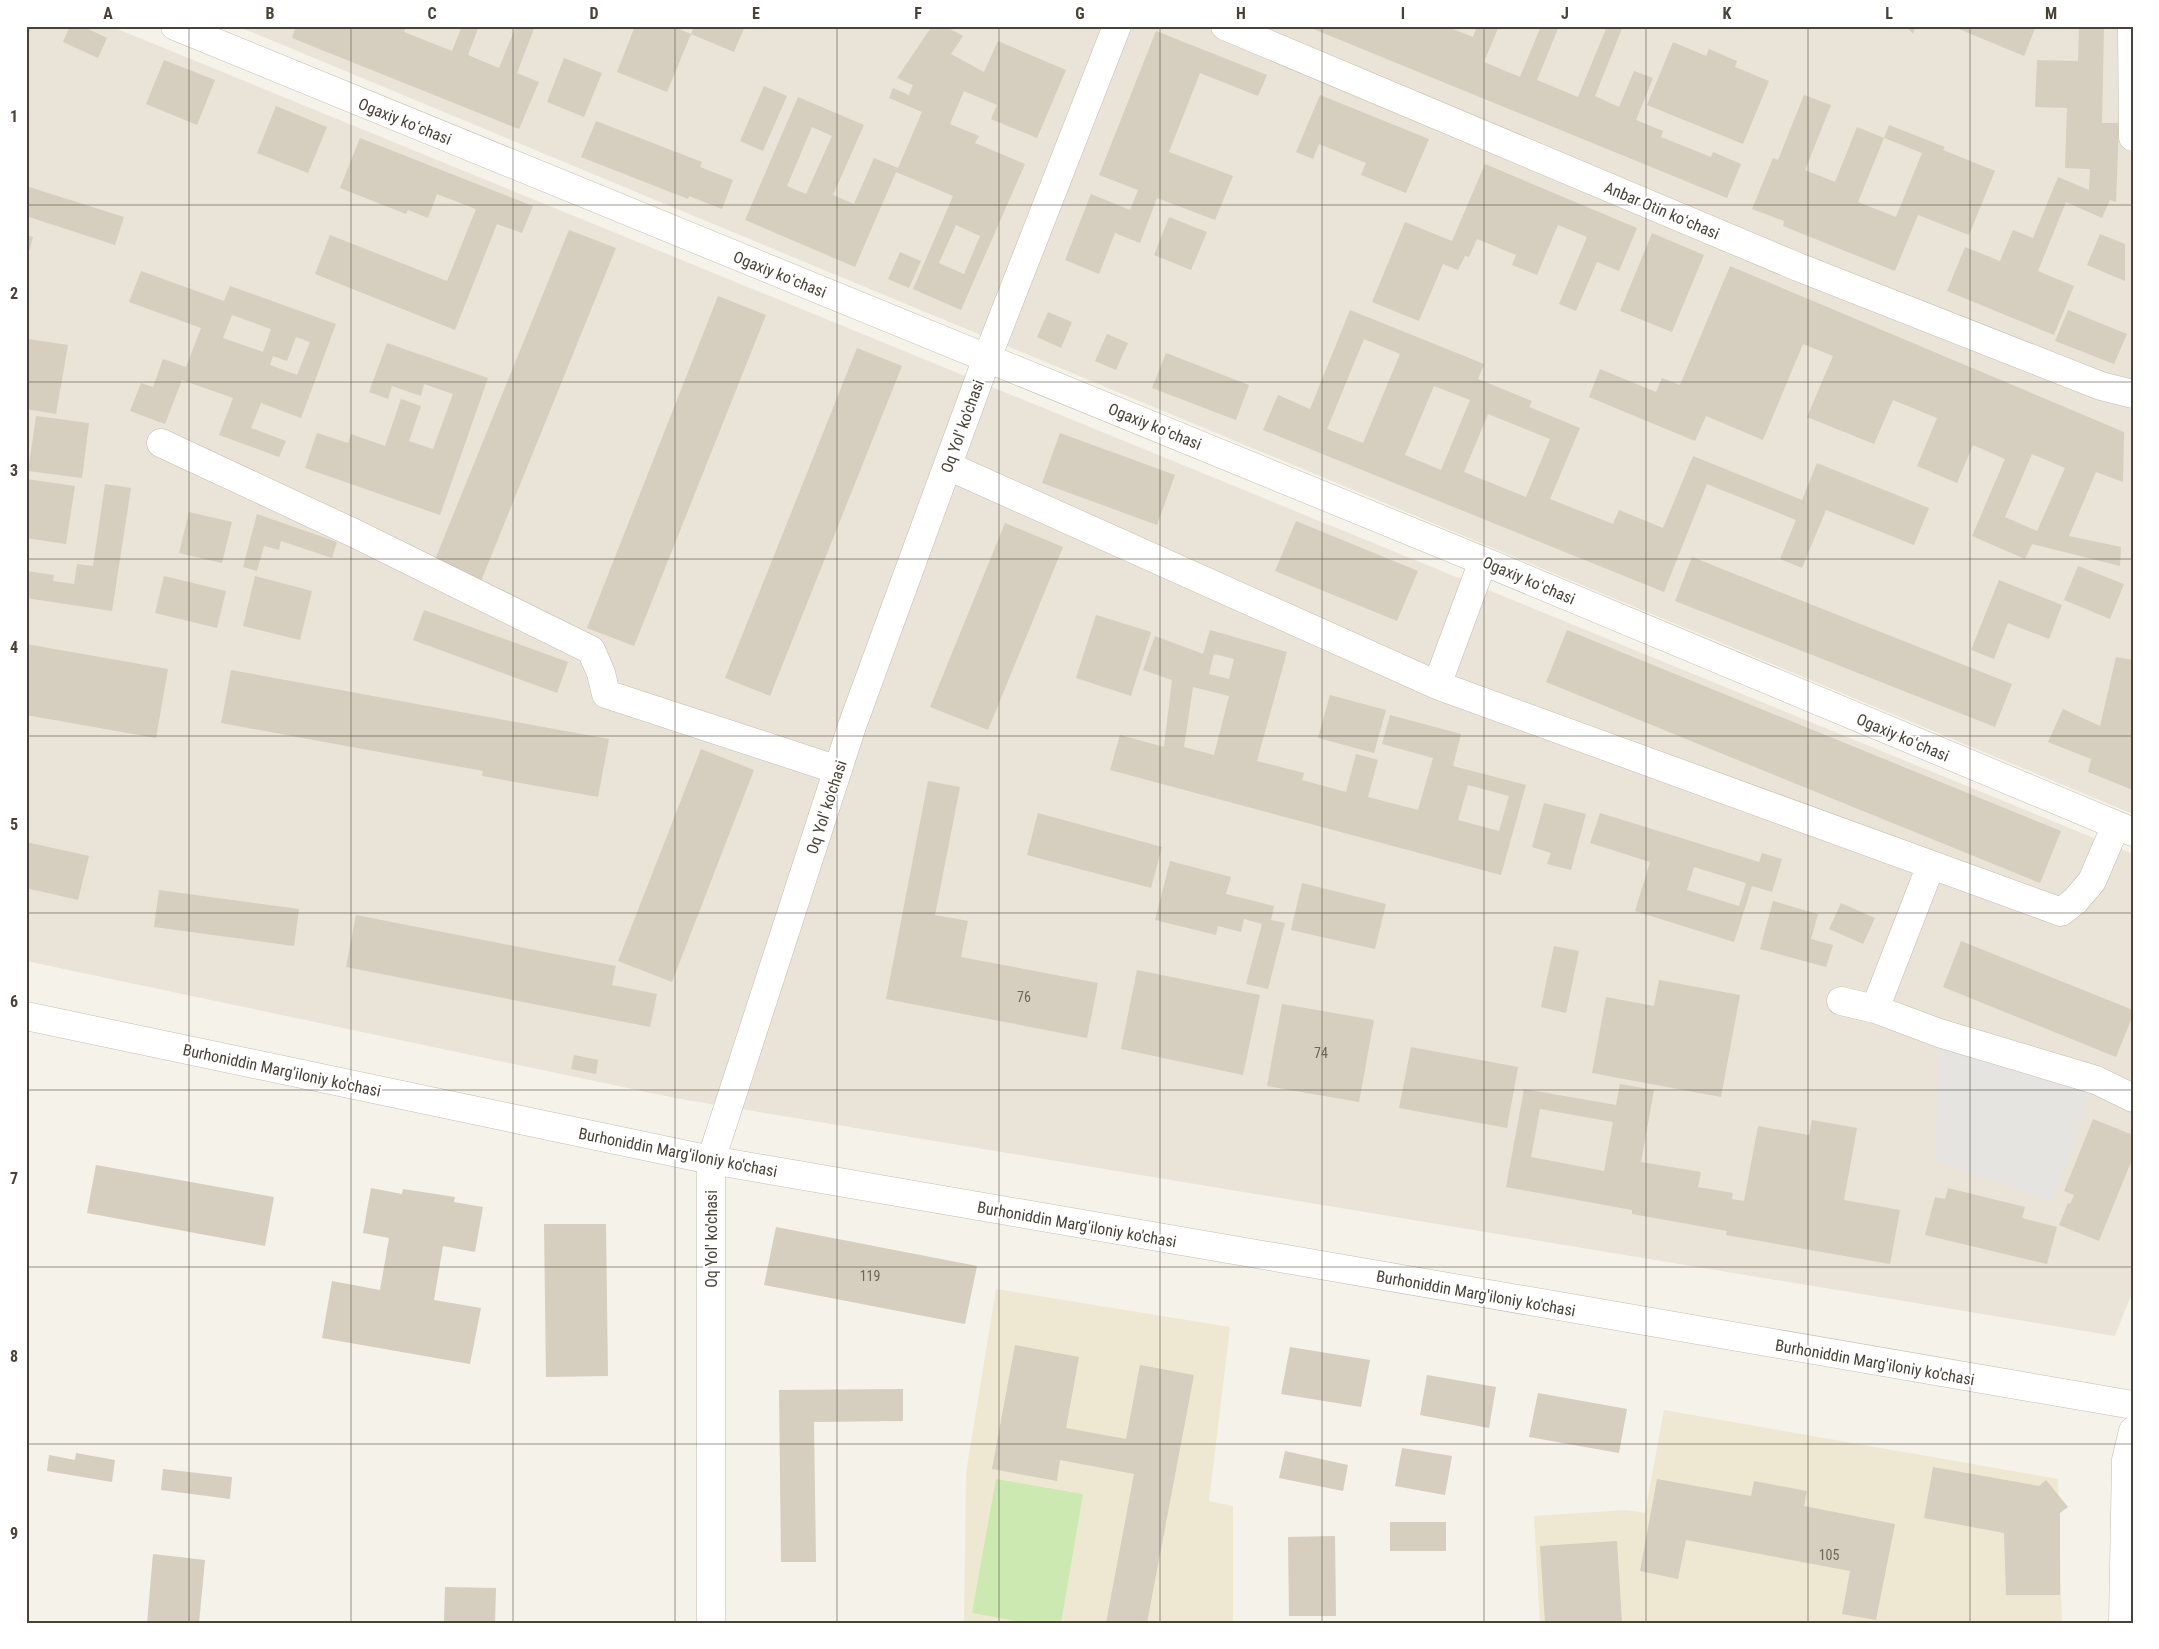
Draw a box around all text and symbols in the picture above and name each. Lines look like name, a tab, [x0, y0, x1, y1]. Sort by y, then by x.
text: A	[103, 4, 113, 23]
text: B	[266, 4, 275, 23]
text: C	[427, 4, 437, 23]
text: D	[589, 4, 599, 23]
text: E	[752, 4, 760, 23]
text: F	[914, 4, 922, 23]
text: G	[1075, 4, 1085, 23]
text: H	[1236, 4, 1246, 23]
text: I	[1401, 4, 1405, 23]
text: J	[1561, 4, 1569, 23]
text: K	[1723, 4, 1732, 23]
text: L	[1885, 4, 1893, 23]
text: M	[2045, 4, 2057, 23]
street label: Ogaxiy koʻchasi	[355, 94, 454, 149]
text: 1	[10, 107, 18, 126]
street label: Anbar Otin koʻchasi	[1601, 178, 1722, 243]
street label: Ogaxiy koʻchasi	[730, 247, 829, 302]
text: 2	[10, 284, 18, 303]
street label: Oq Yol' ko'chasi	[937, 377, 988, 475]
street label: Ogaxiy koʻchasi	[1105, 399, 1204, 454]
text: 3	[10, 461, 18, 480]
street label: Ogaxiy koʻchasi	[1480, 552, 1578, 608]
text: 4	[10, 638, 18, 657]
street label: Ogaxiy koʻchasi	[1854, 709, 1952, 765]
street label: Oq Yol' ko'chasi	[802, 758, 851, 857]
text: 5	[10, 815, 18, 834]
house number: 76	[1017, 989, 1031, 1005]
text: 6	[10, 992, 18, 1011]
street label: Burhoniddin Marg'iloniy ko'chasi	[181, 1040, 383, 1101]
house number: 74	[1314, 1045, 1328, 1061]
street label: Burhoniddin Marg'iloniy ko'chasi	[577, 1124, 779, 1181]
text: 7	[10, 1169, 18, 1188]
street label: Oq Yol' ko'chasi	[702, 1190, 721, 1288]
street label: Burhoniddin Marg'iloniy ko'chasi	[976, 1198, 1178, 1251]
street label: Burhoniddin Marg'iloniy ko'chasi	[1375, 1267, 1577, 1320]
house number: 119	[860, 1268, 880, 1284]
street label: Burhoniddin Marg'iloniy ko'chasi	[1774, 1336, 1976, 1389]
text: 8	[10, 1347, 18, 1366]
text: 9	[10, 1524, 18, 1543]
house number: 105	[1819, 1547, 1839, 1563]

